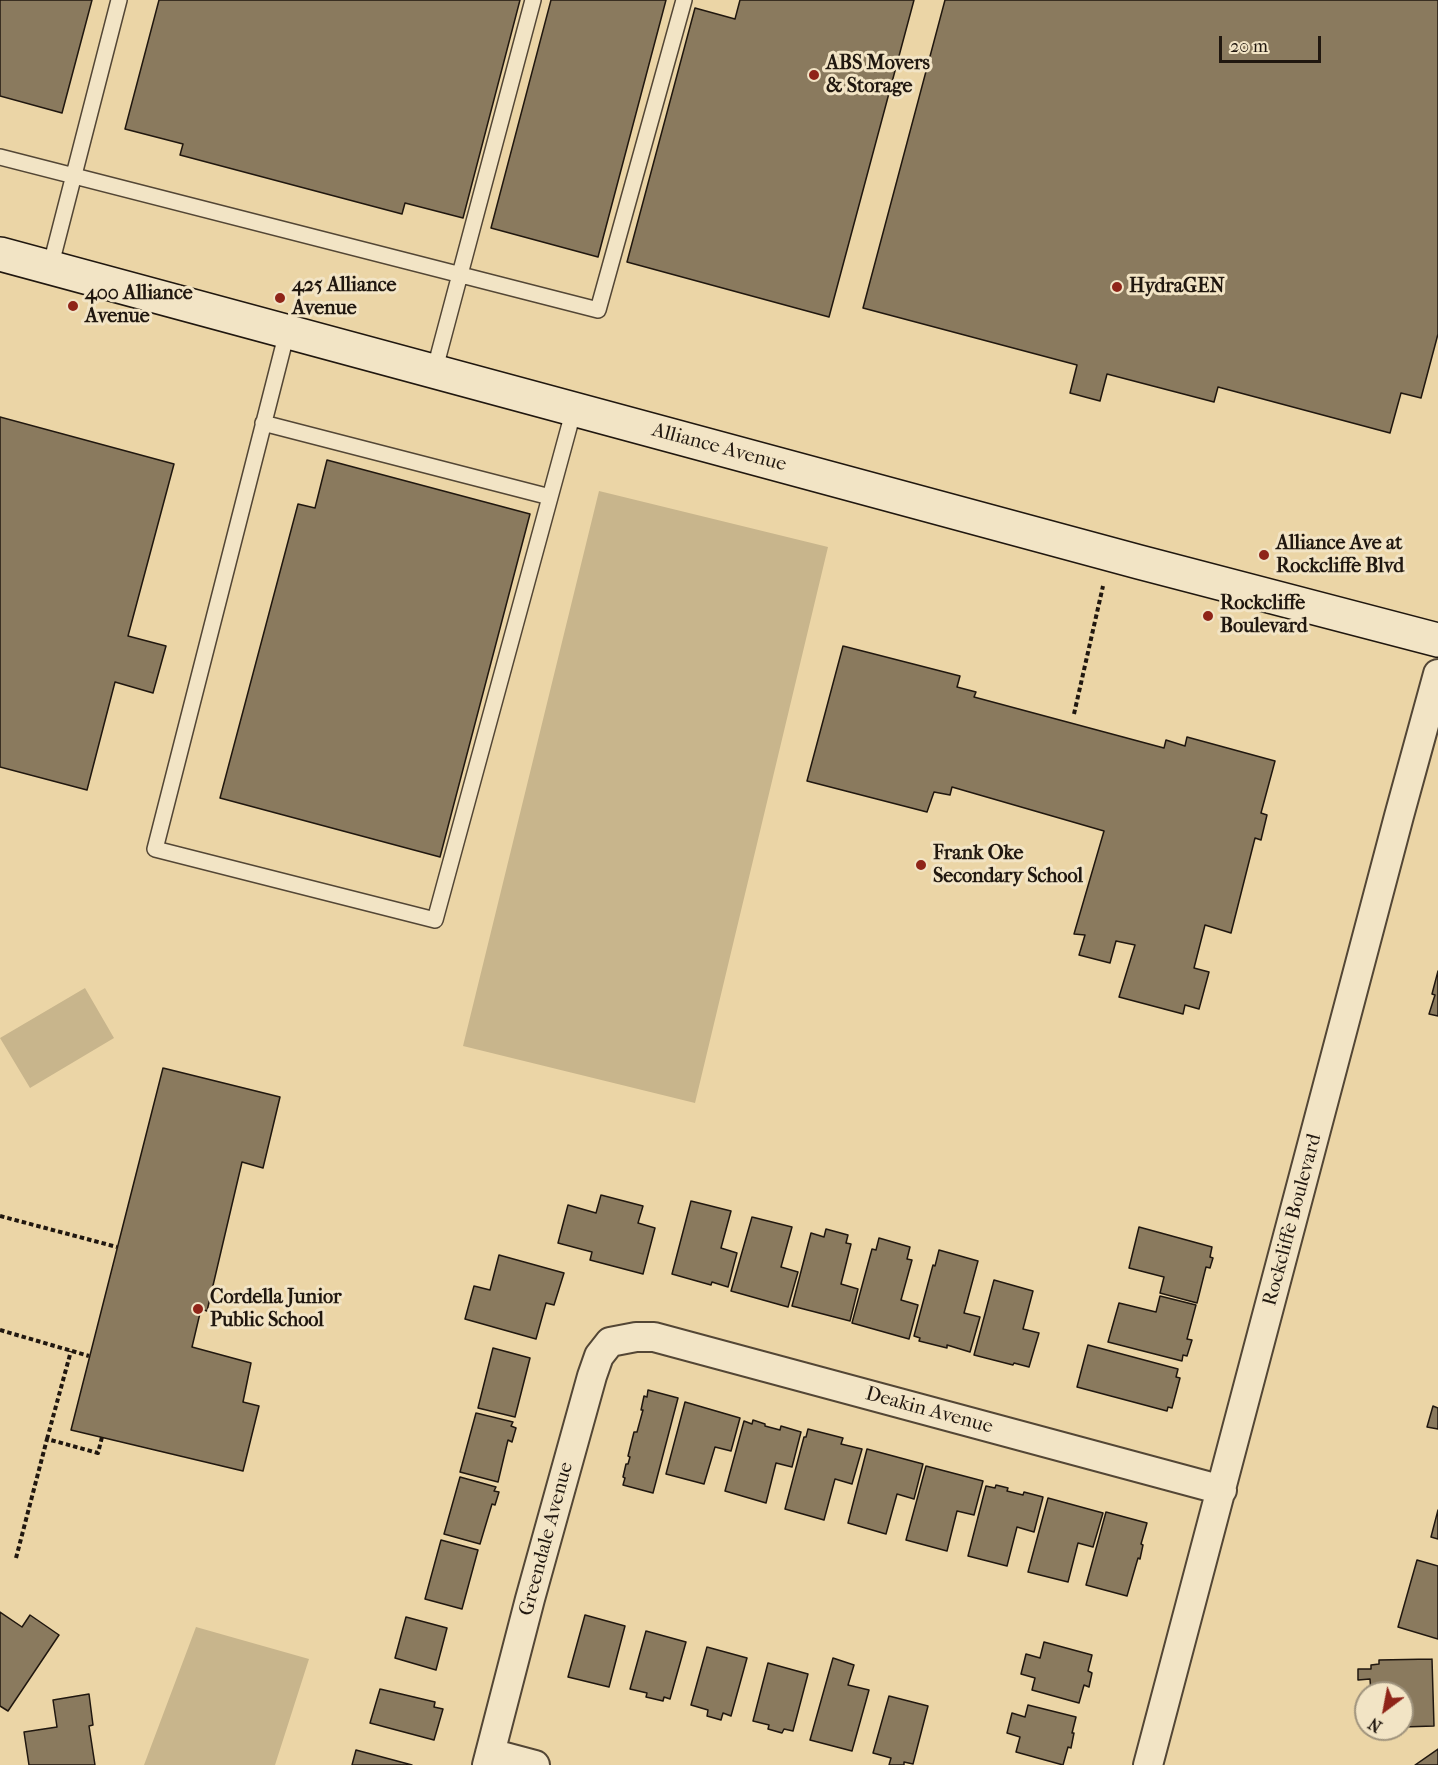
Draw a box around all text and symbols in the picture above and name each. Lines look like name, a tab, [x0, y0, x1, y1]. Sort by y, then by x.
scale bar	[1222, 24, 1324, 62]
text: 20 m	[1230, 36, 1268, 57]
place label: ABS Movers & Storage	[826, 52, 930, 99]
marker: ABS Movers & Storage	[807, 68, 821, 82]
place label: 425 Alliance Avenue	[292, 274, 396, 321]
place label: HydraGEN	[1129, 275, 1225, 299]
marker: HydraGEN	[1110, 280, 1124, 294]
place label: 400 Alliance Avenue	[85, 282, 193, 329]
marker: 425 Alliance Avenue	[273, 291, 287, 305]
marker: 400 Alliance Avenue	[66, 299, 80, 313]
street label: Alliance Avenue	[649, 419, 789, 477]
place label: Alliance Ave at Rockcliffe Blvd	[1276, 532, 1404, 579]
marker: Alliance Ave at Rockcliffe Blvd	[1257, 548, 1271, 562]
place label: Rockcliffe Boulevard	[1220, 592, 1308, 639]
marker: Rockcliffe Boulevard	[1201, 609, 1215, 623]
place label: Frank Oke Secondary School	[933, 842, 1083, 889]
marker: Frank Oke Secondary School	[914, 858, 928, 872]
street label: Rockcliffe Boulevard	[1259, 1131, 1327, 1309]
place label: Cordella Junior Public School	[210, 1286, 341, 1333]
marker: Cordella Junior Public School	[191, 1302, 205, 1316]
street label: Deakin Avenue	[863, 1382, 995, 1440]
street label: Greendale Avenue	[515, 1460, 579, 1618]
north arrow	[1354, 1681, 1414, 1741]
text: N	[1365, 1714, 1385, 1736]

